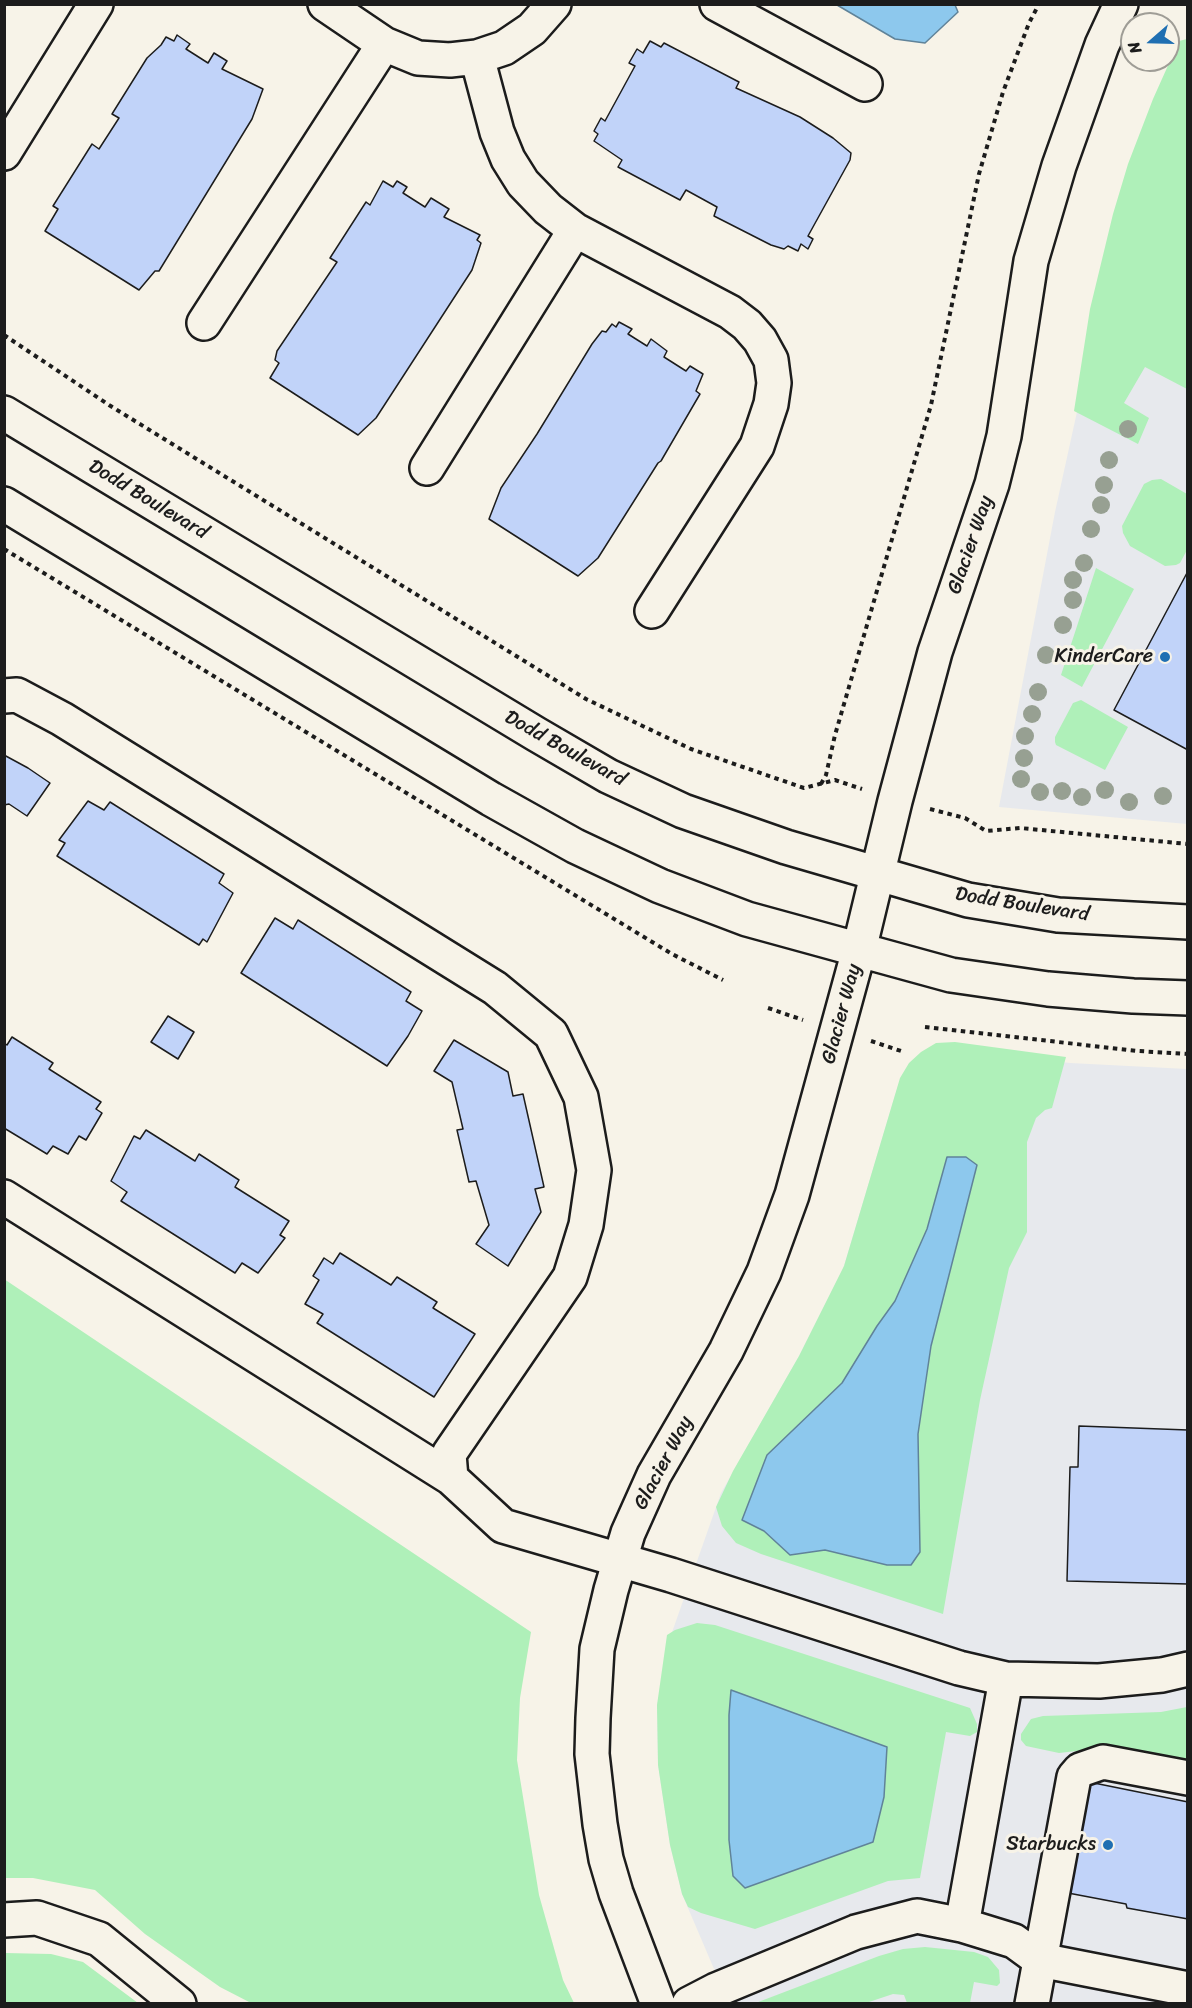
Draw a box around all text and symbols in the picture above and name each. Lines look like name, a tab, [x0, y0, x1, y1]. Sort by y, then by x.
north arrow	[1120, 12, 1180, 72]
text: N	[1119, 37, 1150, 58]
street label: Dodd Boulevard	[84, 455, 212, 545]
street label: Glacier Way	[943, 493, 999, 597]
place label: KinderCare	[1055, 645, 1153, 669]
marker: KinderCare	[1158, 650, 1172, 664]
street label: Dodd Boulevard	[500, 706, 630, 792]
street label: Dodd Boulevard	[953, 883, 1091, 927]
street label: Glacier Way	[817, 961, 867, 1067]
street label: Glacier Way	[629, 1412, 699, 1514]
place label: Starbucks	[1006, 1833, 1096, 1857]
marker: Starbucks	[1101, 1838, 1115, 1852]

